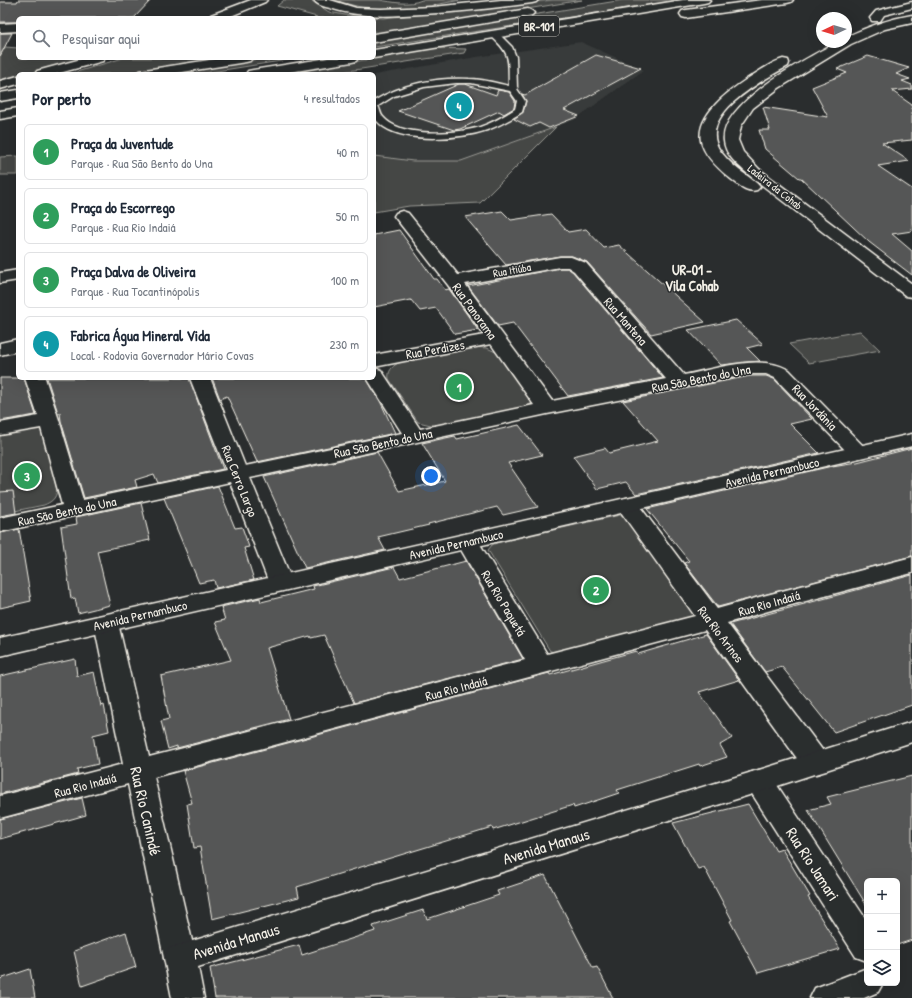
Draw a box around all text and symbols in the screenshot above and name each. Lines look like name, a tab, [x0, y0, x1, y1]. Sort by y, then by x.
north arrow	[816, 12, 852, 48]
search box	[16, 16, 376, 60]
road number: BR-101	[519, 16, 559, 36]
icon: search	[30, 27, 52, 49]
text: Pesquisar aqui	[62, 28, 140, 49]
text: Por perto	[32, 87, 91, 110]
text: 4 resultados	[303, 89, 360, 107]
pin: 4	[446, 91, 472, 121]
text: Praça da Juventude	[71, 133, 173, 154]
text: 1	[44, 143, 48, 161]
text: 40 m	[336, 143, 359, 161]
text: Parque · Rua São Bento do Una	[71, 154, 213, 172]
street label: Ladeira da Cohab	[745, 161, 806, 213]
text: Praça do Escorrego	[71, 197, 175, 218]
text: 2	[43, 207, 49, 225]
text: 50 m	[336, 207, 359, 225]
text: Parque · Rua Rio Indaiá	[71, 218, 176, 236]
street label: Rua Itiúba	[492, 260, 533, 280]
district label: UR-01 - Vila Cohab	[665, 260, 719, 295]
text: Praça Dalva de Oliveira	[71, 261, 195, 282]
text: 3	[43, 271, 49, 289]
text: 100 m	[331, 271, 359, 289]
street label: Rua Panorama	[448, 279, 502, 343]
text: Parque · Rua Tocantinópolis	[71, 282, 200, 300]
street label: Rua Mantena	[600, 293, 652, 349]
text: Fabrica Água Mineral Vida	[71, 325, 210, 346]
text: 4	[44, 335, 48, 353]
text: 230 m	[329, 335, 359, 353]
street label: Rua Perdizes	[404, 335, 466, 363]
text: Local · Rodovia Governador Mário Covas	[71, 346, 254, 364]
street label: Rua São Bento do Una	[650, 360, 752, 396]
pin: 1	[446, 372, 472, 402]
street label: Rua Jordânia	[788, 380, 842, 434]
street label: Rua São Bento do Una	[332, 424, 434, 462]
street label: Rua Cerro Largo	[217, 443, 263, 519]
street label: Avenida Pernambuco	[723, 452, 821, 492]
pin: 3	[14, 461, 40, 491]
your location	[421, 466, 441, 486]
street label: Rua São Bento do Una	[16, 492, 118, 530]
street label: Avenida Pernambuco	[407, 524, 505, 564]
street label: Rua Rio Paquetá	[477, 567, 531, 639]
pin: 2	[583, 575, 609, 605]
street label: Rua Rio Indaiá	[736, 586, 802, 620]
street label: Avenida Pernambuco	[91, 595, 189, 635]
street label: Rua Rio Arinos	[694, 602, 748, 666]
street label: Rua Rio Indaiá	[423, 671, 489, 705]
street label: Rua Rio Canindé	[125, 765, 167, 858]
street label: Rua Rio Indaiá	[52, 768, 118, 802]
street label: Avenida Manaus	[500, 822, 592, 870]
street label: Rua Rio Jamari	[781, 823, 845, 905]
map controls	[864, 878, 900, 986]
button: +	[864, 878, 900, 914]
button: −	[864, 914, 900, 950]
street label: Avenida Manaus	[190, 917, 282, 965]
button: layers	[864, 950, 900, 986]

